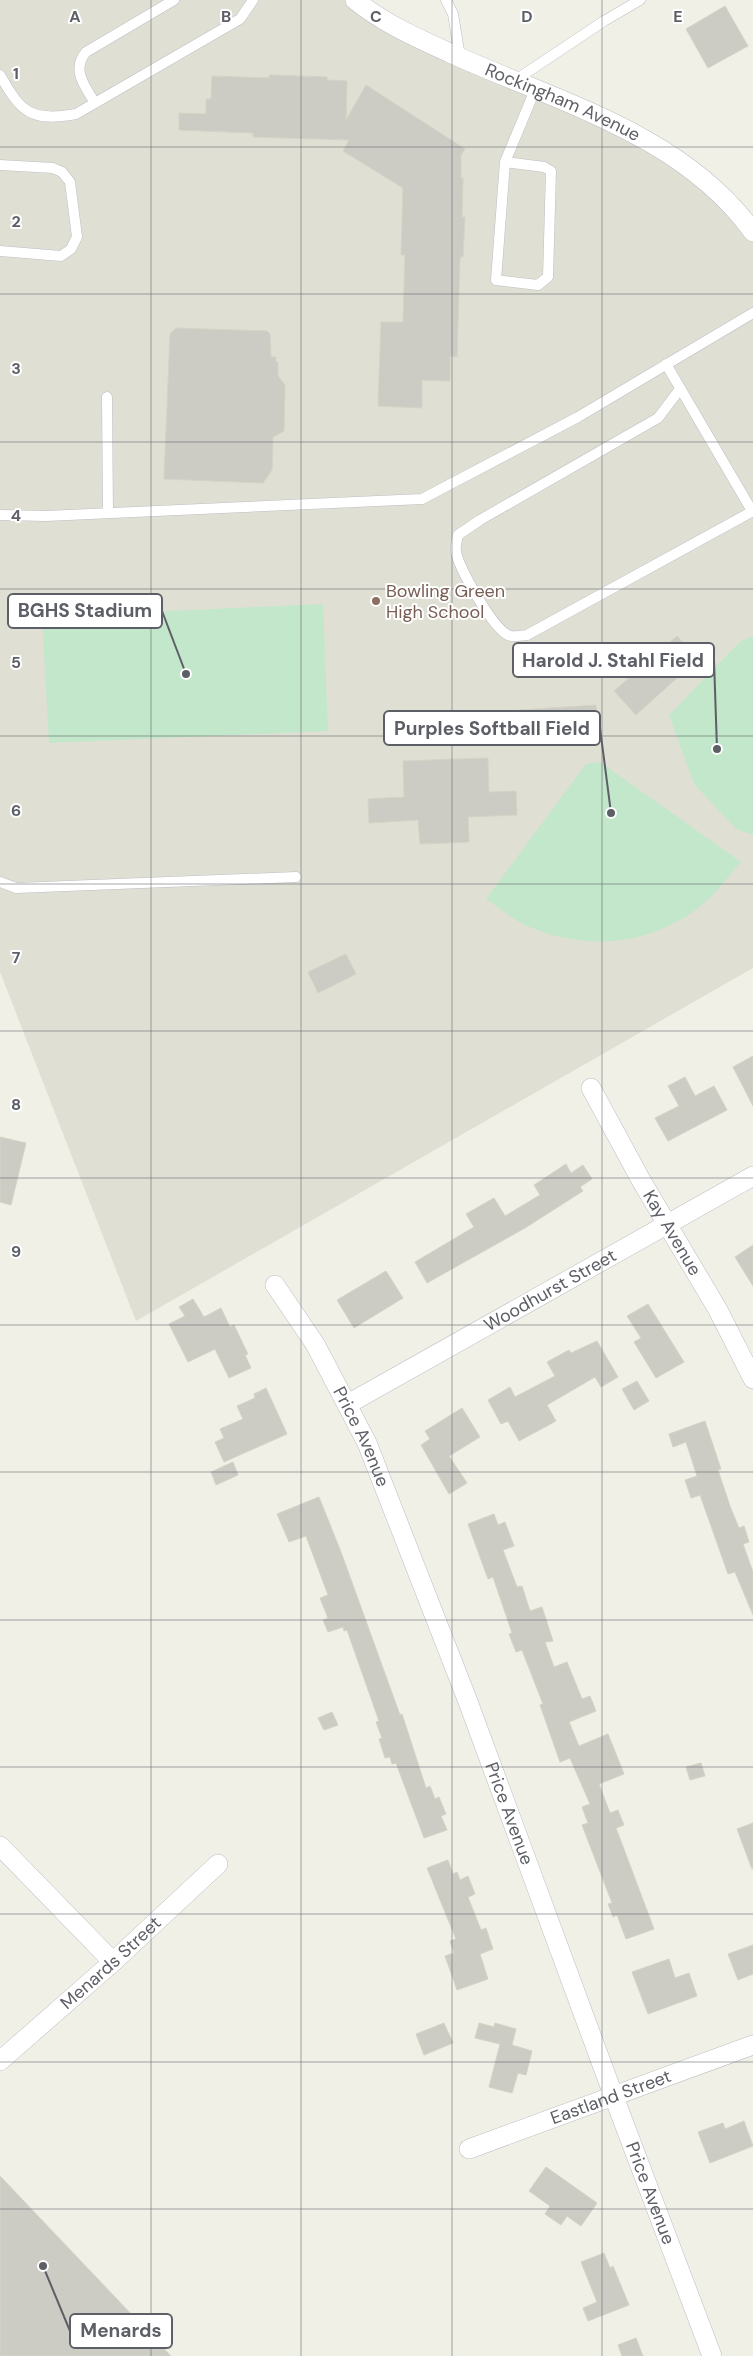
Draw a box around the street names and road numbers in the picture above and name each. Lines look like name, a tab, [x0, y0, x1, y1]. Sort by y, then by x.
street label: Rockingham Avenue	[481, 58, 645, 147]
street label: Kay Avenue	[637, 1186, 707, 1280]
street label: Woodhurst Street	[480, 1243, 621, 1337]
street label: Price Avenue	[327, 1382, 395, 1490]
street label: Price Avenue	[479, 1759, 539, 1868]
street label: Menards Street	[55, 1911, 166, 2015]
street label: Eastland Street	[547, 2064, 675, 2130]
street label: Price Avenue	[620, 2138, 681, 2248]

